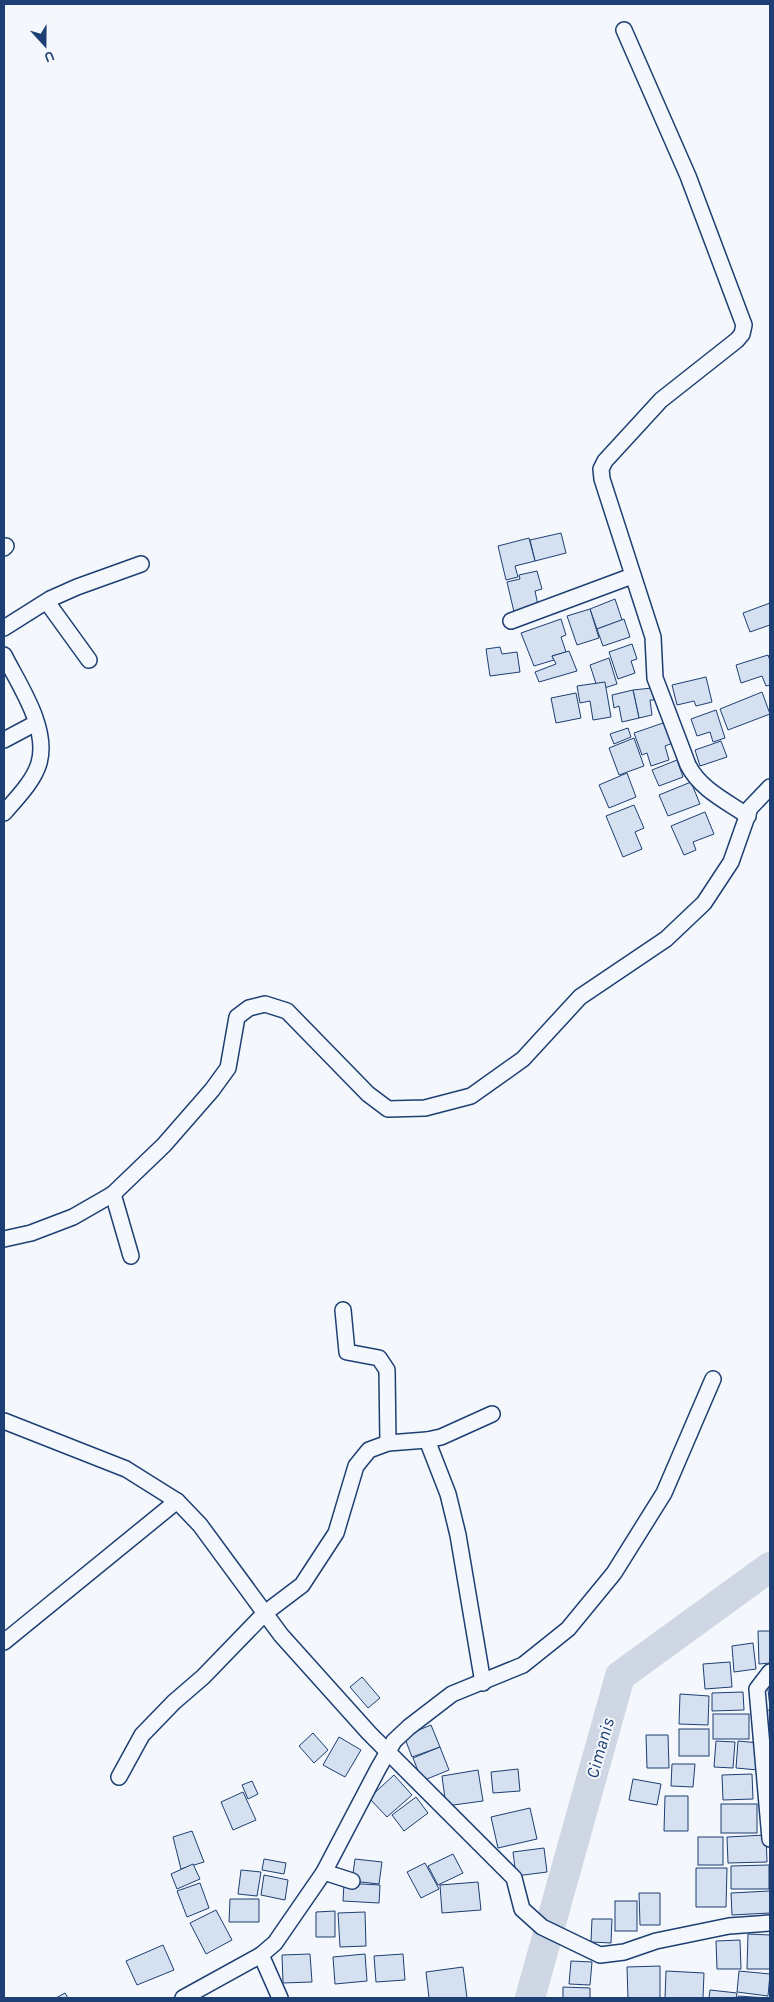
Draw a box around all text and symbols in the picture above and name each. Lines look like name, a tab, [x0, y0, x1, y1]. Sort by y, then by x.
north arrow	[20, 20, 70, 70]
text: U	[42, 47, 57, 66]
water label: Cimanis	[581, 1715, 619, 1781]

